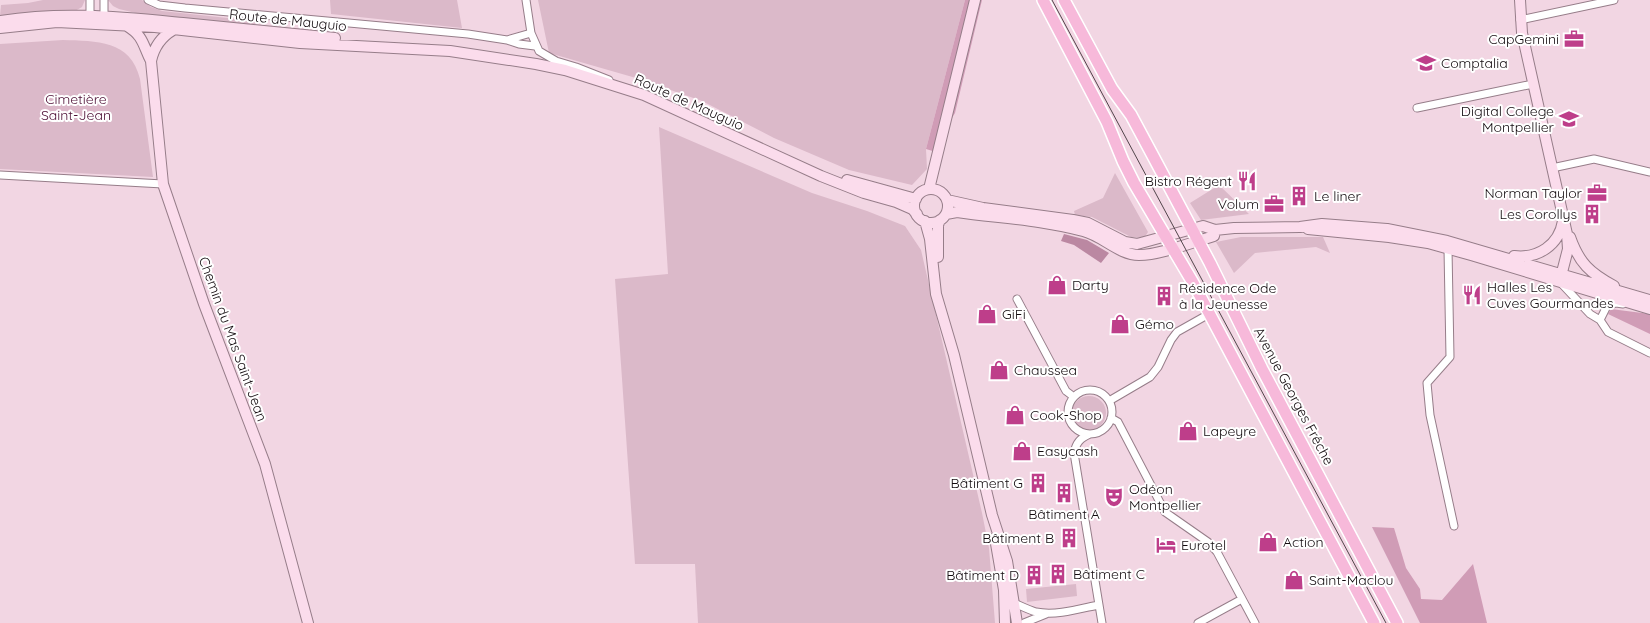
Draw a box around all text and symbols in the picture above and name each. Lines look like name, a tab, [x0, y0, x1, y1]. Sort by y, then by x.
street label: Route de Mauguio	[228, 5, 348, 35]
office icon: CapGemini	[1563, 28, 1585, 50]
place label: CapGemini	[1488, 30, 1559, 48]
school or university icon: Comptalia	[1415, 52, 1437, 74]
place label: Comptalia	[1441, 54, 1508, 72]
street label: Route de Mauguio	[631, 70, 747, 134]
park label: Cimetière Saint-Jean	[41, 90, 111, 124]
place label: Digital College Montpellier	[1461, 102, 1555, 136]
school or university icon: Digital College Montpellier	[1558, 108, 1580, 130]
restaurant icon: Bistro Régent	[1236, 170, 1258, 192]
place label: Bistro Régent	[1145, 172, 1232, 190]
office icon: Norman Taylor	[1586, 182, 1608, 204]
place label: Norman Taylor	[1484, 184, 1583, 202]
building icon: Le liner	[1288, 185, 1310, 207]
place label: Le liner	[1314, 187, 1361, 205]
office icon: Volum	[1263, 193, 1285, 215]
place label: Volum	[1218, 195, 1259, 213]
building icon: Les Corollys	[1581, 203, 1603, 225]
place label: Les Corollys	[1500, 205, 1577, 223]
street label: Chemin du Mas Saint-Jean	[195, 254, 271, 424]
shop icon: Darty	[1046, 274, 1068, 296]
place label: Darty	[1072, 276, 1109, 294]
place label: Halles Les Cuves Gourmandes	[1487, 278, 1614, 312]
place label: Résidence Ode à la Jeunesse	[1179, 279, 1277, 313]
restaurant icon: Halles Les Cuves Gourmandes	[1461, 284, 1483, 306]
building icon: Résidence Ode à la Jeunesse	[1153, 285, 1175, 307]
shop icon: GiFi	[976, 303, 998, 325]
place label: GiFi	[1002, 305, 1026, 323]
shop icon: Gémo	[1109, 313, 1131, 335]
place label: Gémo	[1135, 315, 1174, 333]
street label: Avenue Georges Frêche	[1250, 324, 1338, 468]
shop icon: Chaussea	[988, 359, 1010, 381]
place label: Chaussea	[1014, 361, 1077, 379]
shop icon: Cook-Shop	[1004, 404, 1026, 426]
place label: Cook-Shop	[1030, 406, 1102, 424]
shop icon: Lapeyre	[1177, 420, 1199, 442]
place label: Lapeyre	[1203, 422, 1256, 440]
shop icon: Easycash	[1011, 440, 1033, 462]
place label: Easycash	[1037, 442, 1098, 460]
building icon: Bâtiment G	[1027, 472, 1049, 494]
place label: Bâtiment G	[951, 474, 1023, 492]
place label: Odéon Montpellier	[1129, 480, 1202, 514]
building icon: Bâtiment A	[1053, 482, 1075, 504]
theatre icon: Odéon Montpellier	[1103, 486, 1125, 508]
place label: Bâtiment A	[1028, 505, 1100, 523]
building icon: Bâtiment B	[1058, 527, 1080, 549]
place label: Bâtiment B	[982, 529, 1054, 547]
shop icon: Action	[1257, 531, 1279, 553]
place label: Action	[1283, 533, 1324, 551]
hotel icon: Eurotel	[1155, 534, 1177, 556]
place label: Eurotel	[1181, 536, 1226, 554]
building icon: Bâtiment C	[1047, 563, 1069, 585]
building icon: Bâtiment D	[1023, 564, 1045, 586]
place label: Bâtiment C	[1073, 565, 1145, 583]
place label: Bâtiment D	[946, 566, 1019, 584]
shop icon: Saint-Maclou	[1283, 569, 1305, 591]
place label: Saint-Maclou	[1309, 571, 1393, 589]

